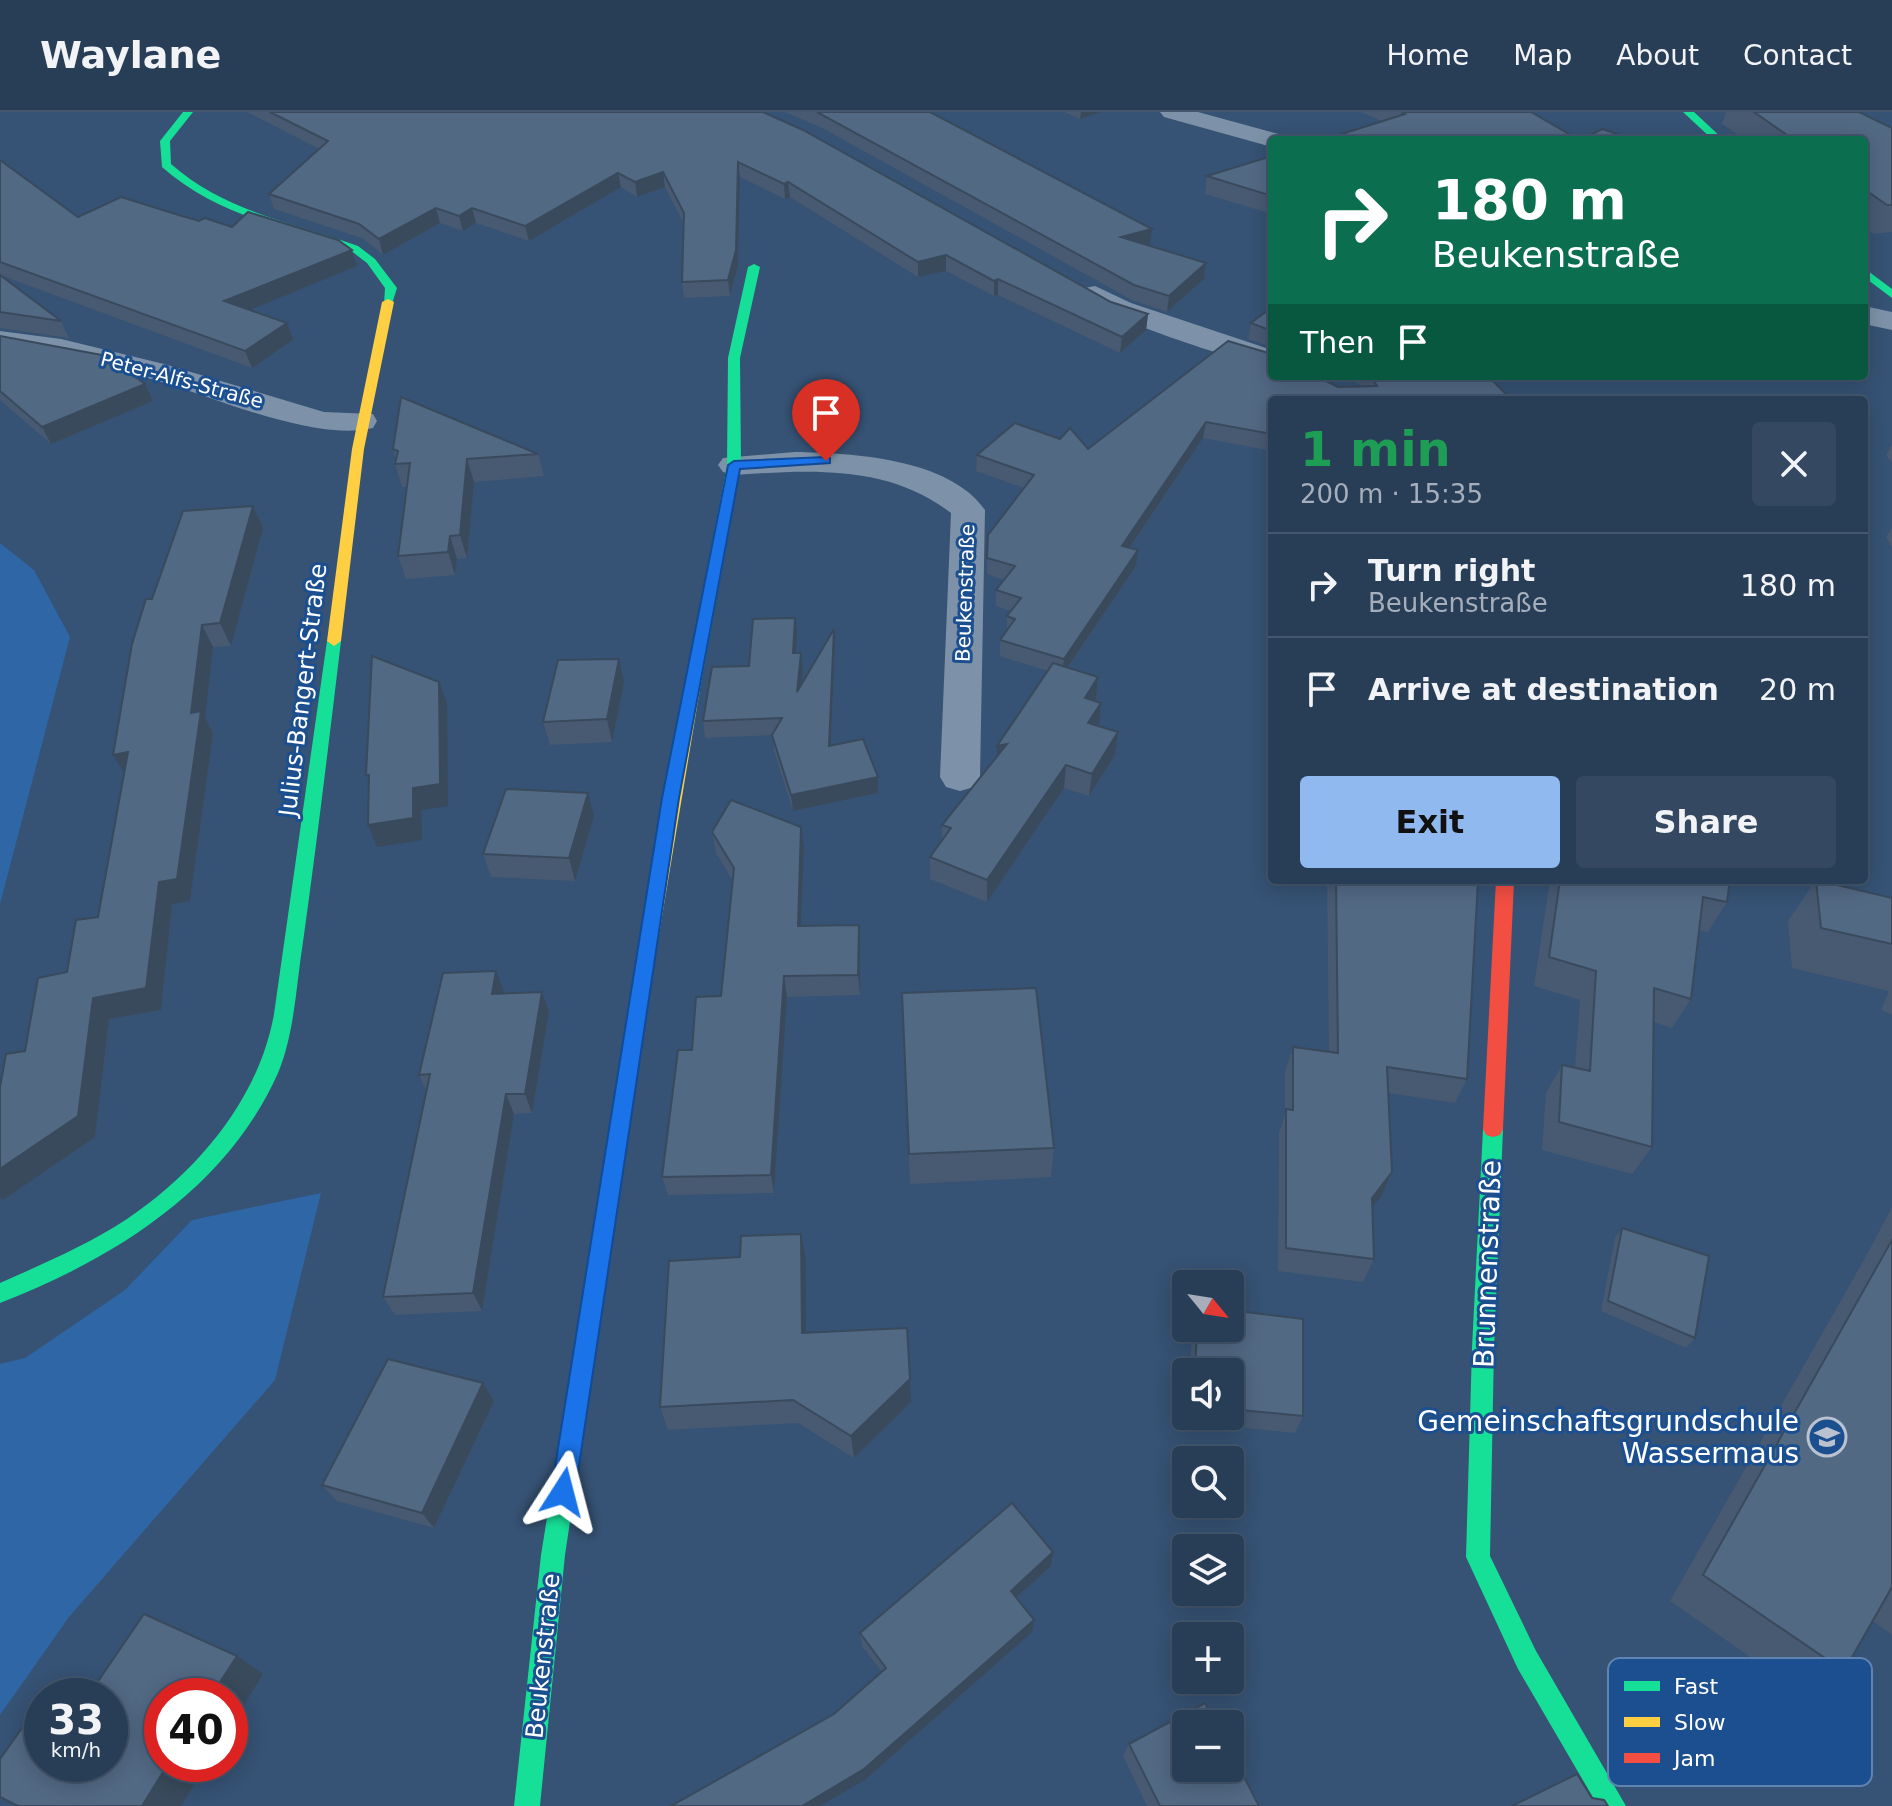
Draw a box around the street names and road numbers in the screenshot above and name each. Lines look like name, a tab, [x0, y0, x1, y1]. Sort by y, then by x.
street label: Peter-Alfs-Straße	[98, 347, 266, 413]
street label: Beukenstraße	[951, 524, 979, 662]
street label: Julius-Bangert-Straße	[273, 562, 332, 820]
street label: Brunnenstraße	[1467, 1159, 1508, 1369]
street label: Beukenstraße	[520, 1572, 566, 1740]

